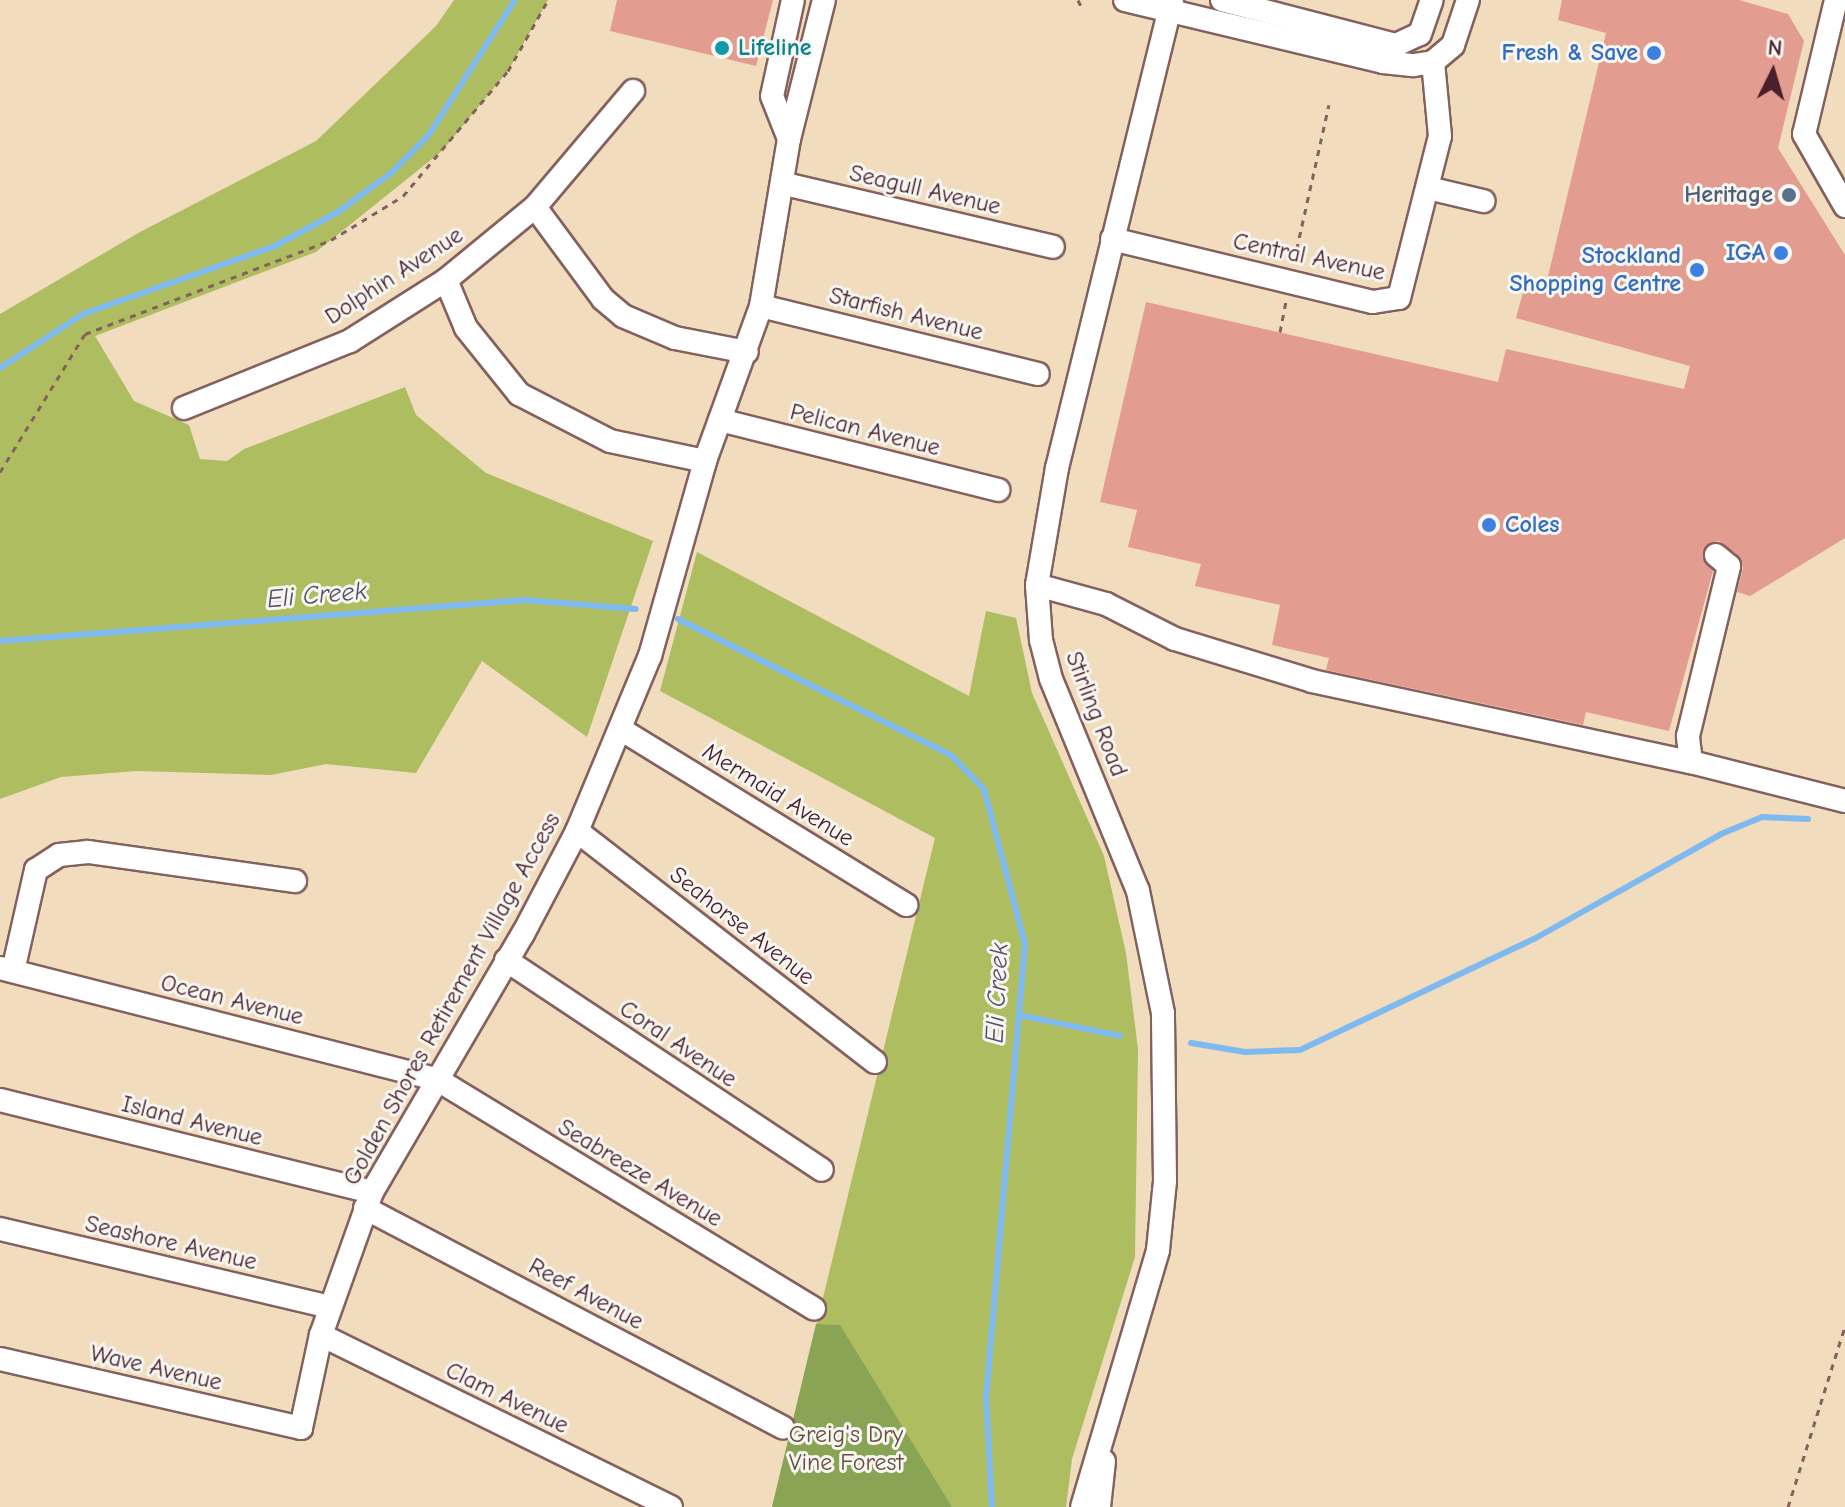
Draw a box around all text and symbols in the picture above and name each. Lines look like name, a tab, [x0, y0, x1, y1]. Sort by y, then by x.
north arrow	[1733, 32, 1813, 112]
place label: Lifeline	[738, 34, 811, 62]
text: N	[1767, 35, 1783, 62]
marker: Lifeline	[713, 39, 731, 57]
place label: Fresh & Save	[1501, 39, 1638, 67]
marker: Fresh & Save	[1645, 44, 1663, 62]
street label: Seagull Avenue	[847, 159, 1003, 221]
place label: Heritage	[1684, 181, 1773, 209]
marker: Heritage	[1780, 186, 1798, 204]
street label: Dolphin Avenue	[320, 221, 468, 331]
street label: Central Avenue	[1230, 227, 1388, 287]
place label: IGA	[1726, 239, 1765, 267]
place label: Stockland Shopping Centre	[1509, 242, 1681, 298]
marker: IGA	[1772, 244, 1790, 262]
marker: Stockland Shopping Centre	[1688, 261, 1706, 279]
street label: Starfish Avenue	[826, 281, 986, 347]
street label: Pelican Avenue	[787, 397, 943, 463]
place label: Coles	[1505, 511, 1559, 539]
marker: Coles	[1480, 516, 1498, 534]
water label: Eli Creek	[266, 576, 368, 616]
street label: Stirling Road	[1059, 647, 1133, 781]
street label: Mermaid Avenue	[697, 737, 859, 853]
street label: Golden Shores Retirement Village Access	[337, 808, 567, 1190]
street label: Seahorse Avenue	[664, 861, 820, 991]
water label: Eli Creek	[980, 942, 1016, 1044]
street label: Ocean Avenue	[158, 968, 306, 1032]
street label: Coral Avenue	[614, 994, 742, 1094]
street label: Island Avenue	[119, 1090, 265, 1152]
street label: Seabreeze Avenue	[553, 1113, 727, 1233]
street label: Seashore Avenue	[82, 1209, 260, 1277]
street label: Reef Avenue	[524, 1252, 648, 1336]
street label: Wave Avenue	[87, 1339, 225, 1397]
street label: Clam Avenue	[441, 1356, 573, 1440]
park label: Greig's Dry Vine Forest	[789, 1421, 903, 1477]

